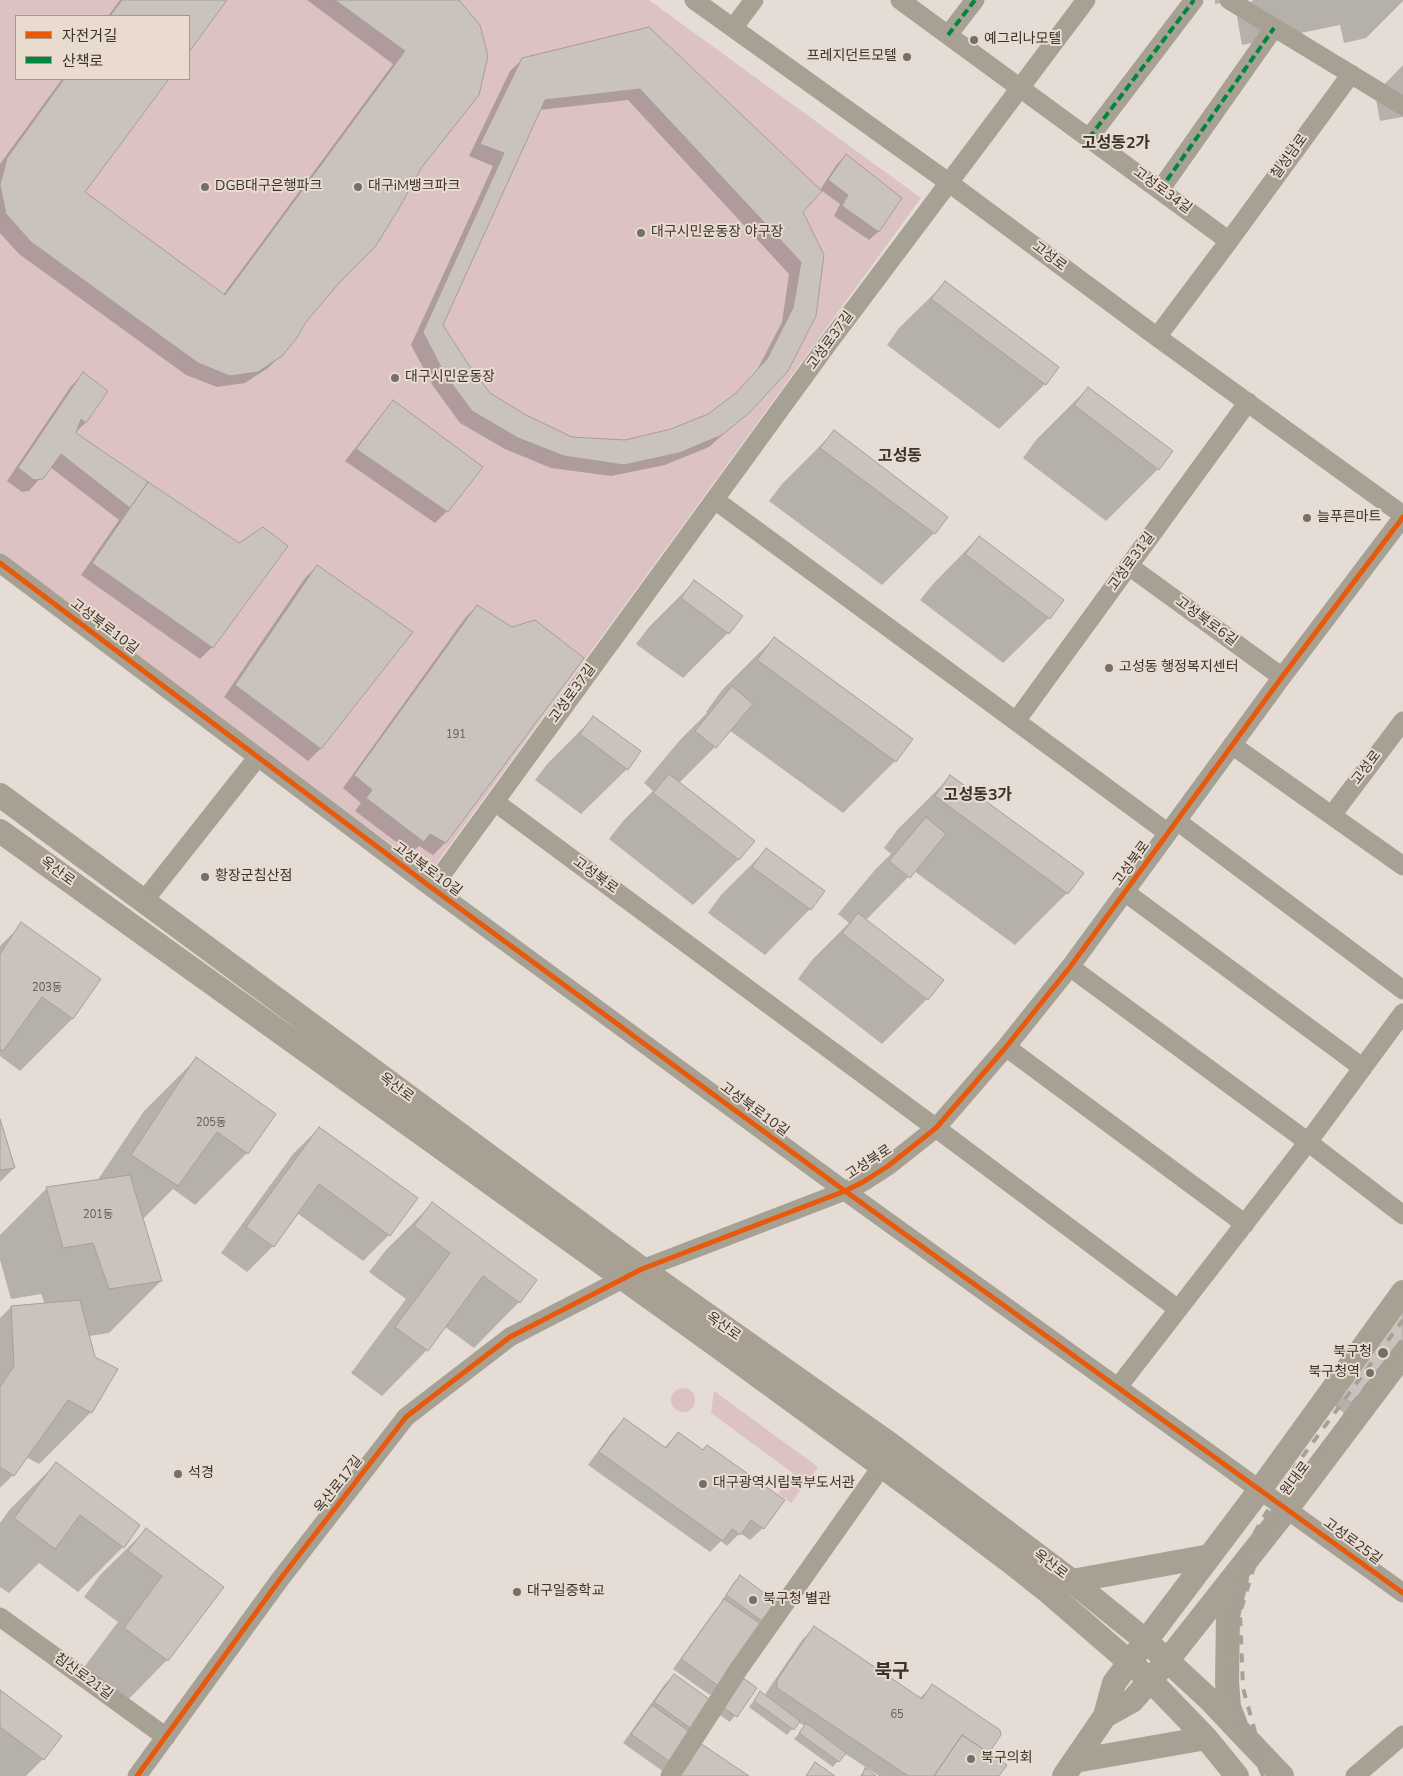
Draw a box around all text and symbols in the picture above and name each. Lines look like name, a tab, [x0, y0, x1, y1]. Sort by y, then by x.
legend	[15, 15, 190, 80]
text: 자전거길	[62, 26, 117, 46]
place label: 예그리나모텔	[984, 32, 1061, 48]
marker: 예그리나모텔	[968, 34, 980, 46]
place label: 프레지던트모텔	[807, 49, 897, 65]
text: 산책로	[62, 51, 103, 71]
marker: 프레지던트모텔	[901, 51, 913, 63]
street label: 칠성남로	[1268, 131, 1312, 183]
district label: 고성동2가	[1082, 134, 1150, 154]
street label: 고성로34길	[1129, 164, 1195, 218]
place label: DGB대구은행파크	[215, 179, 322, 195]
place label: 대구iM뱅크파크	[368, 179, 460, 195]
marker: DGB대구은행파크	[199, 181, 211, 193]
marker: 대구iM뱅크파크	[352, 181, 364, 193]
place label: 대구시민운동장 야구장	[651, 225, 783, 241]
marker: 대구시민운동장 야구장	[635, 227, 647, 239]
street label: 고성로	[1029, 239, 1069, 275]
street label: 고성로37길	[804, 308, 858, 374]
place label: 대구시민운동장	[405, 370, 495, 386]
marker: 대구시민운동장	[389, 372, 401, 384]
district label: 고성동	[878, 447, 922, 467]
place label: 늘푸른마트	[1317, 510, 1381, 526]
marker: 늘푸른마트	[1301, 512, 1313, 524]
street label: 고성로31길	[1105, 529, 1159, 595]
street label: 고성북로6길	[1172, 594, 1240, 650]
street label: 고성북로10길	[67, 596, 141, 658]
place label: 고성동 행정복지센터	[1119, 660, 1239, 676]
street label: 고성로37길	[546, 661, 600, 727]
marker: 고성동 행정복지센터	[1103, 662, 1115, 674]
house number: 191	[446, 728, 466, 742]
street label: 고성로	[1349, 748, 1385, 788]
district label: 고성동3가	[944, 786, 1012, 806]
street label: 고성북로	[1110, 838, 1154, 890]
street label: 고성북로10길	[389, 839, 465, 901]
street label: 옥산로	[36, 854, 78, 890]
street label: 고성북로	[569, 854, 621, 898]
place label: 황장군침산점	[215, 869, 292, 885]
marker: 황장군침산점	[199, 871, 211, 883]
house number: 203동	[32, 981, 62, 995]
street label: 옥산로	[375, 1070, 417, 1106]
street label: 고성북로10길	[716, 1079, 792, 1141]
house number: 205동	[196, 1116, 226, 1130]
street label: 고성북로	[843, 1142, 895, 1184]
house number: 201동	[83, 1208, 113, 1222]
street label: 옥산로	[702, 1309, 744, 1345]
place label: 북구청	[1333, 1345, 1372, 1361]
marker: 북구청	[1376, 1346, 1390, 1360]
place label: 북구청역	[1308, 1365, 1360, 1381]
marker: 북구청역	[1364, 1367, 1376, 1379]
street label: 옥산로17길	[311, 1453, 367, 1517]
street label: 원대로	[1278, 1459, 1314, 1499]
place label: 석경	[188, 1466, 214, 1482]
marker: 석경	[172, 1468, 184, 1480]
place label: 대구광역시립북부도서관	[713, 1476, 855, 1492]
marker: 대구광역시립북부도서관	[697, 1478, 709, 1490]
street label: 고성로25길	[1319, 1515, 1385, 1569]
street label: 옥산로	[1030, 1547, 1070, 1583]
place label: 대구일중학교	[527, 1584, 604, 1600]
marker: 대구일중학교	[511, 1586, 523, 1598]
place label: 북구청 별관	[763, 1592, 831, 1608]
marker: 북구청 별관	[747, 1594, 759, 1606]
street label: 침산로21길	[50, 1650, 116, 1704]
district label: 북구	[875, 1661, 909, 1683]
house number: 65	[890, 1708, 904, 1722]
place label: 북구의회	[981, 1751, 1033, 1767]
marker: 북구의회	[965, 1753, 977, 1765]

